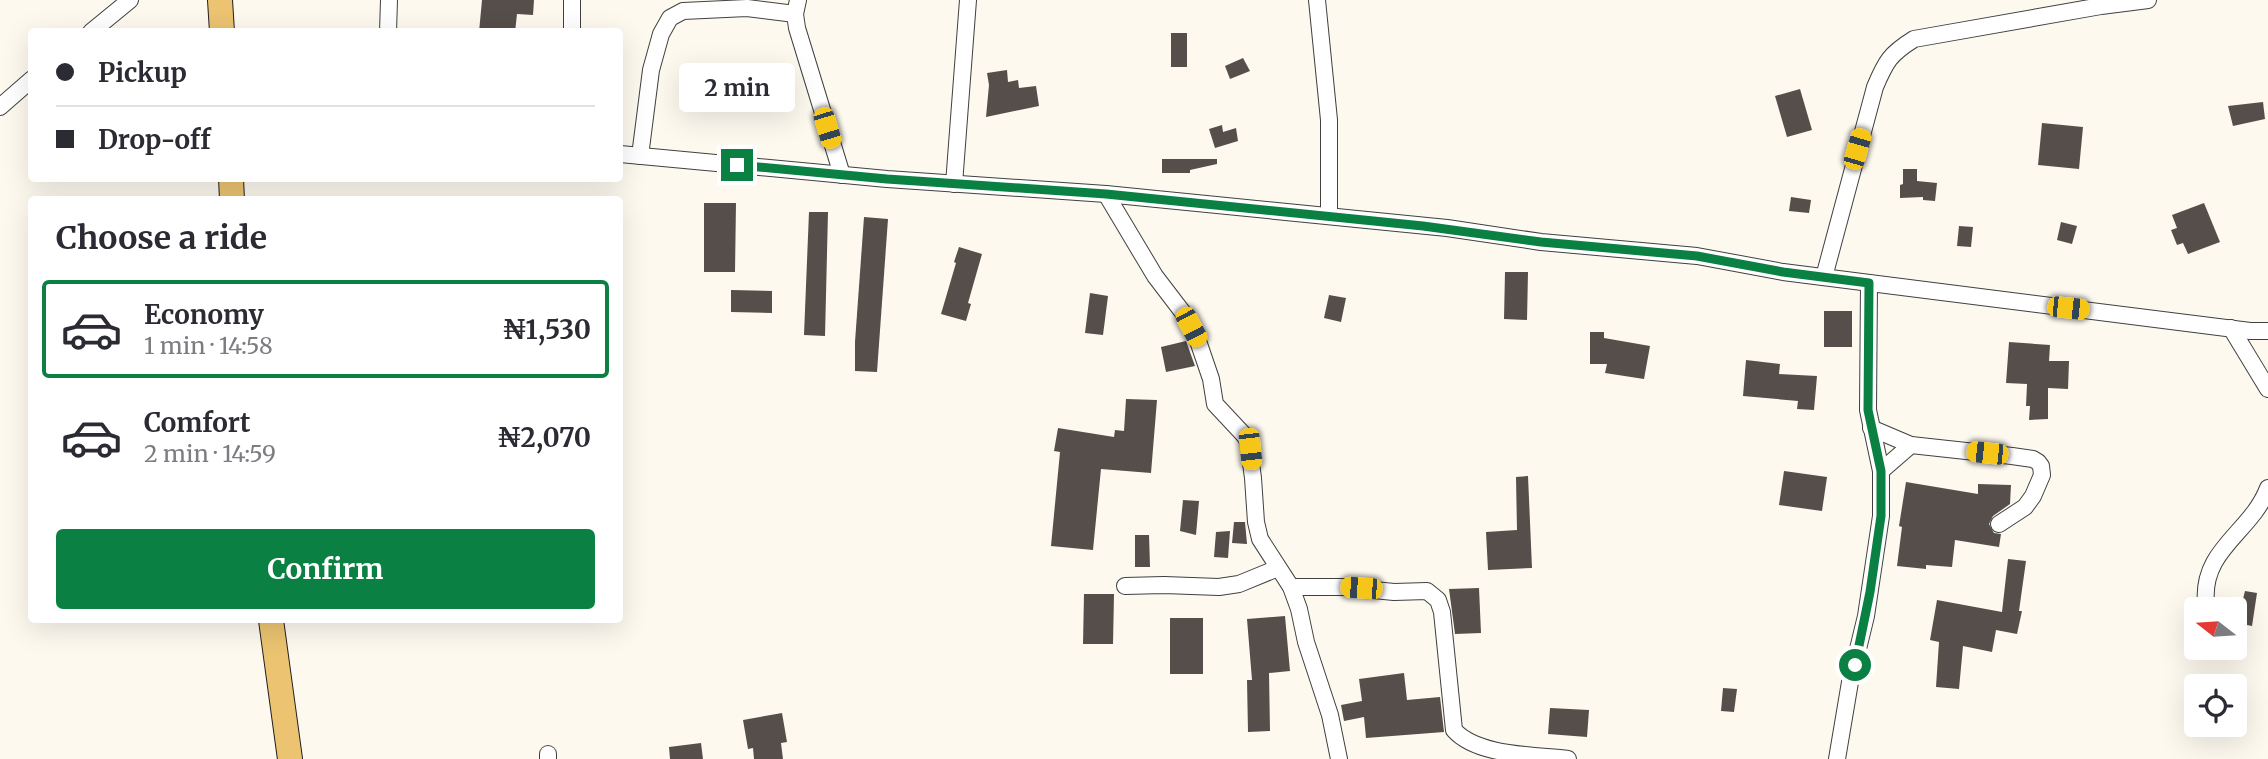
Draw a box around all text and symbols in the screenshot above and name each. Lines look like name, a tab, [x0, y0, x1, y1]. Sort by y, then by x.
text: Pickup	[98, 56, 187, 89]
callout: 2 min	[679, 64, 795, 113]
text: 2 min	[704, 73, 770, 102]
car	[811, 105, 844, 151]
text: Drop-off	[98, 123, 211, 156]
car	[1842, 126, 1873, 172]
route end	[721, 149, 753, 181]
text: Choose a ride	[56, 218, 267, 258]
car	[2047, 295, 2090, 321]
icon: car	[60, 298, 123, 361]
text: Economy	[144, 298, 264, 331]
car	[1172, 304, 1211, 350]
text: ₦1,530	[502, 313, 591, 346]
text: 1 min · 14:58	[144, 331, 273, 360]
icon: car	[60, 406, 123, 469]
text: Comfort	[144, 406, 250, 439]
text: ₦2,070	[497, 421, 591, 454]
car	[1238, 427, 1263, 471]
text: 2 min · 14:59	[144, 439, 276, 468]
car	[1966, 440, 2009, 466]
button: Confirm	[56, 529, 595, 609]
car	[1340, 576, 1383, 600]
north arrow	[2184, 597, 2247, 660]
map controls	[2184, 597, 2247, 737]
route start	[1839, 649, 1871, 681]
button: locate	[2184, 674, 2247, 737]

